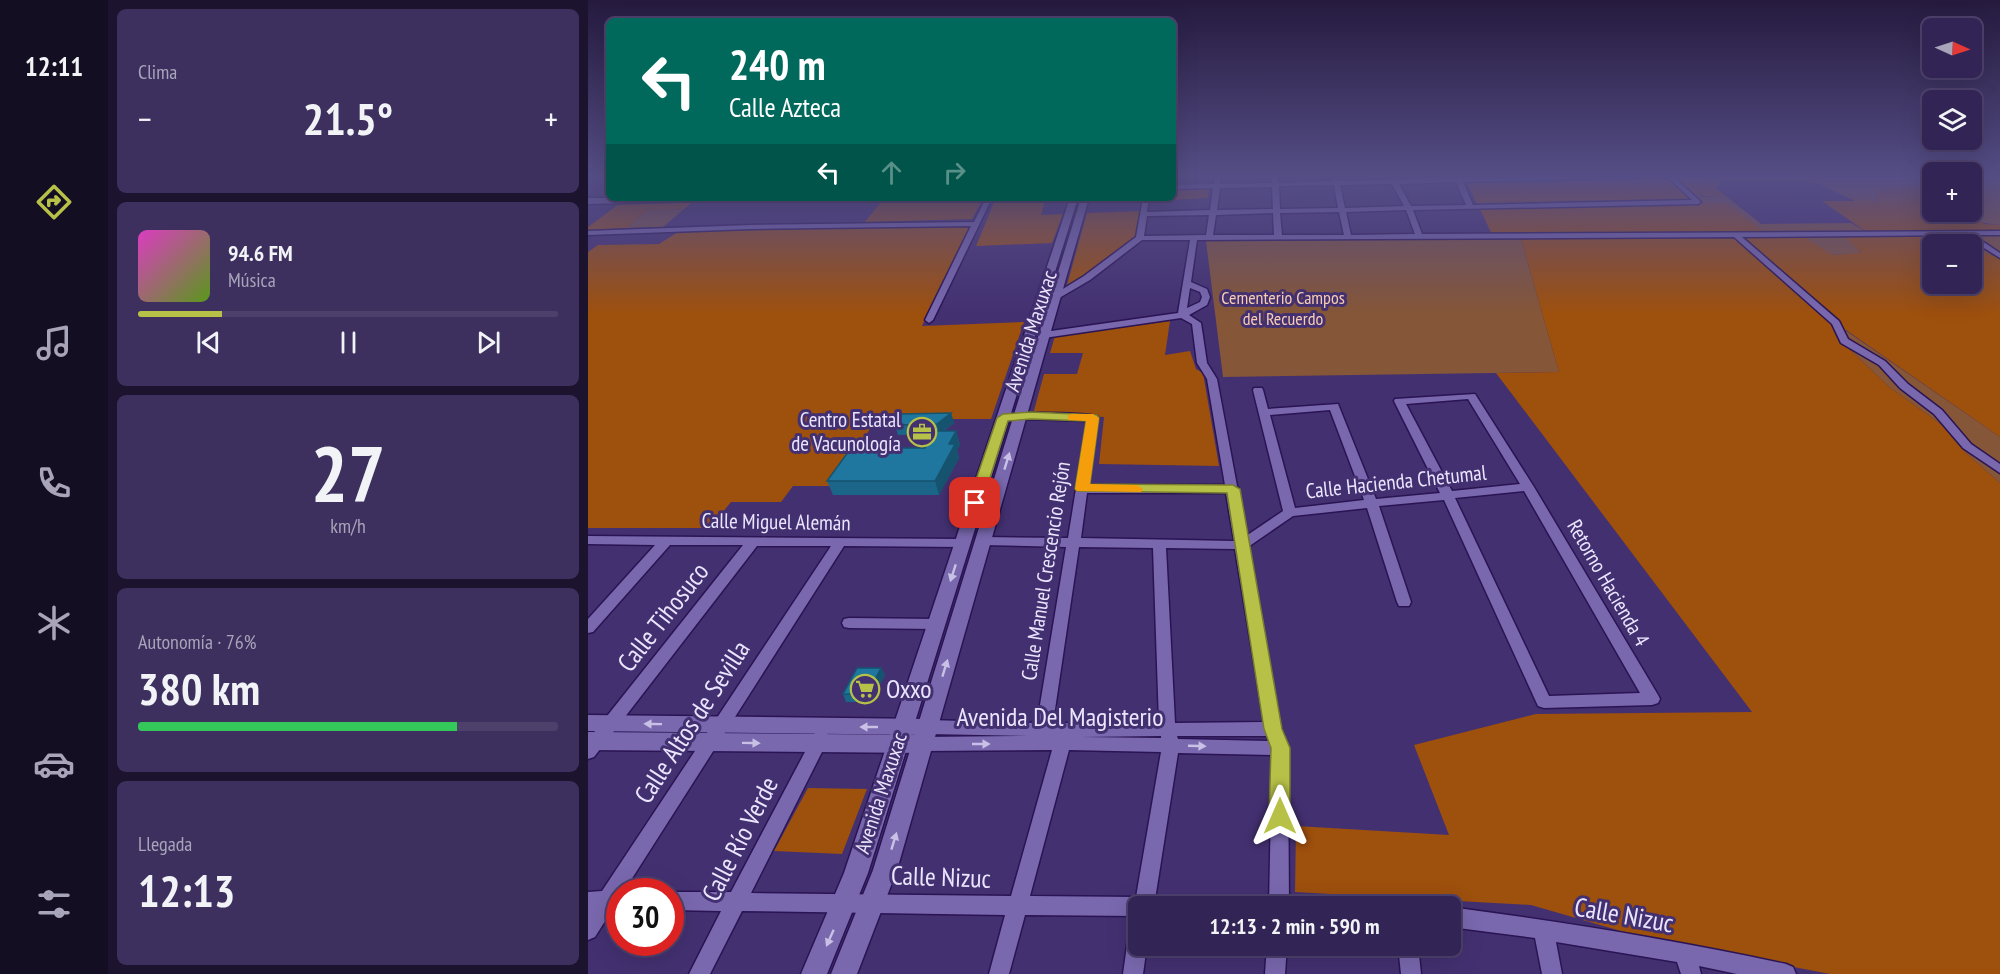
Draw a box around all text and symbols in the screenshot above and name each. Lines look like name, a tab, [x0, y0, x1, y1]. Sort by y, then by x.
north arrow	[1922, 18, 1982, 78]
map controls	[1922, 18, 1982, 294]
text: 240 m	[729, 37, 826, 92]
icon: left	[630, 42, 708, 120]
text: 12:11	[25, 49, 83, 83]
text: Clima	[138, 59, 177, 85]
text: 21.5°	[303, 89, 393, 147]
text: Calle Azteca	[729, 90, 841, 124]
button: layers	[1922, 90, 1982, 150]
text: −	[138, 97, 152, 140]
text: +	[544, 97, 558, 140]
icon: left	[812, 156, 845, 189]
icon: ahead	[875, 156, 908, 189]
icon: right	[938, 156, 971, 189]
button: +	[1922, 162, 1982, 222]
icon: directions	[33, 181, 75, 223]
button: −	[1922, 234, 1982, 294]
text: 94.6 FM	[228, 239, 293, 267]
street label: Avenida Maxuxac	[998, 266, 1063, 395]
text: Música	[228, 267, 276, 293]
park label: Cementerio Campos del Recuerdo	[1221, 286, 1345, 330]
icon: music	[33, 322, 75, 364]
icon: previous	[192, 326, 225, 359]
icon: pause	[332, 326, 365, 359]
icon: next	[472, 326, 505, 359]
place label: Centro Estatal de Vacunología	[791, 406, 901, 457]
office icon: Centro Estatal de Vacunología	[906, 416, 938, 448]
text: 27	[311, 423, 385, 524]
one-way arrow	[1003, 452, 1012, 470]
street label: Calle Hacienda Chetumal	[1304, 459, 1488, 504]
street label: Calle Manuel Crescencio Rejón	[1015, 460, 1076, 682]
icon: phone	[33, 462, 75, 504]
pin	[949, 477, 1000, 528]
icon: arrive	[958, 486, 991, 519]
street label: Calle Miguel Alemán	[701, 507, 851, 536]
text: km/h	[330, 513, 366, 539]
street label: Retorno Hacienda 4	[1561, 514, 1656, 651]
street label: Calle Tihosuco	[610, 555, 716, 678]
one-way arrow	[947, 564, 957, 582]
icon: climate	[33, 602, 75, 644]
text: Autonomía · 76%	[138, 629, 256, 655]
street label: Calle Altos de Sevilla	[627, 634, 757, 809]
text: 380 km	[138, 659, 260, 717]
one-way arrow	[941, 659, 950, 677]
place label: Oxxo	[886, 672, 932, 705]
supermarket icon: Oxxo	[849, 673, 881, 705]
street label: Avenida Del Magisterio	[957, 700, 1163, 733]
one-way arrow	[644, 719, 663, 729]
one-way arrow	[860, 722, 879, 732]
street label: Avenida Maxuxac	[848, 728, 913, 857]
one-way arrow	[742, 738, 761, 748]
one-way arrow	[971, 739, 990, 749]
one-way arrow	[1187, 741, 1206, 750]
icon: car	[33, 743, 75, 785]
street label: Calle Río Verde	[694, 771, 785, 906]
position arrow	[1248, 784, 1312, 848]
text: Llegada	[138, 831, 192, 857]
one-way arrow	[890, 832, 899, 850]
street label: Calle Nizuc	[891, 858, 992, 895]
text: 12:13	[138, 861, 235, 919]
speed limit sign: 30	[606, 878, 684, 956]
icon: filters	[33, 883, 75, 925]
street label: Calle Nizuc	[1572, 890, 1676, 939]
text: 12:13 · 2 min · 590 m	[1209, 912, 1380, 940]
one-way arrow	[825, 929, 834, 947]

